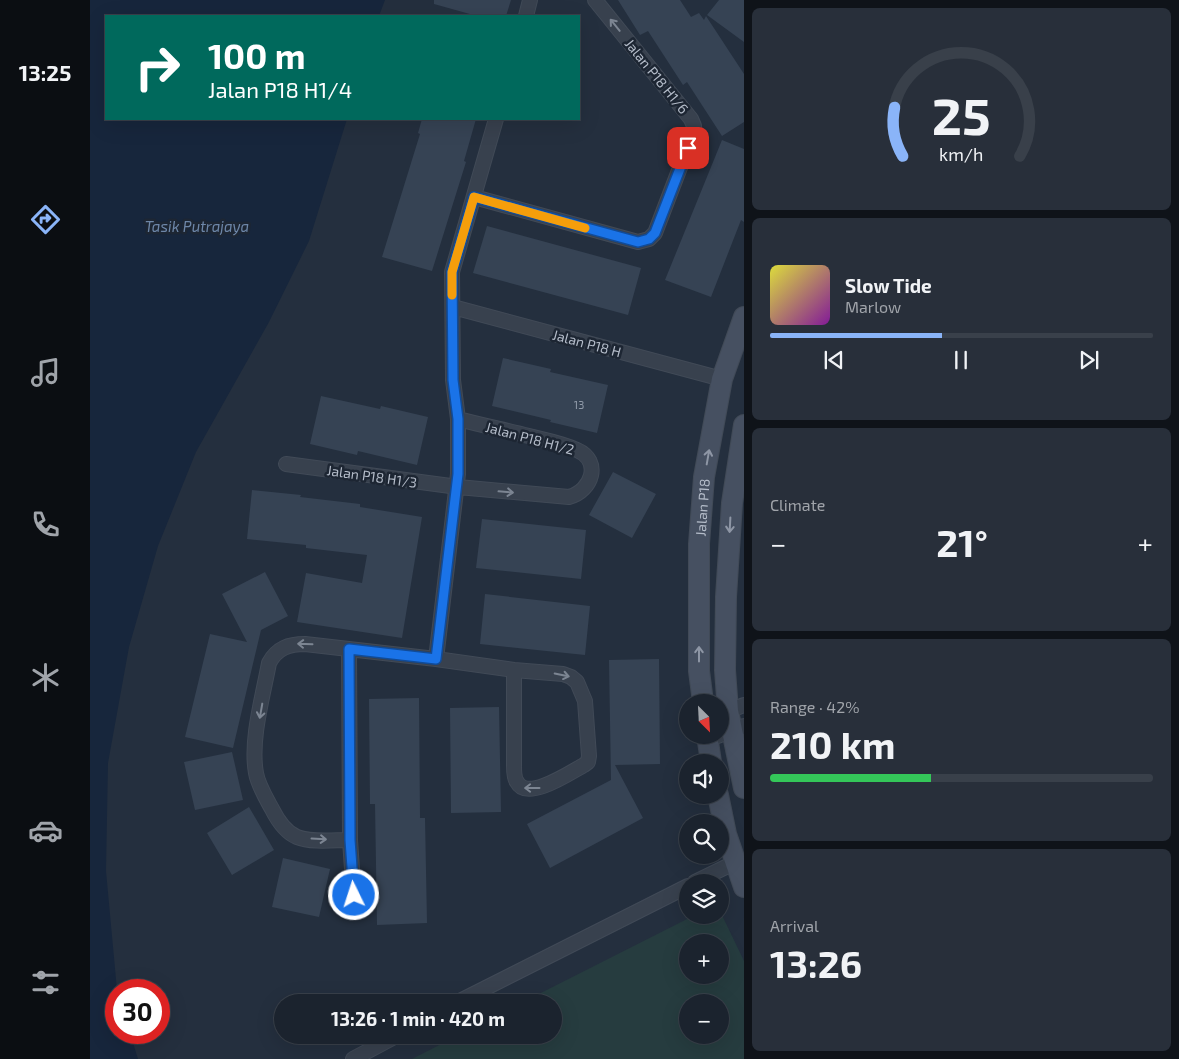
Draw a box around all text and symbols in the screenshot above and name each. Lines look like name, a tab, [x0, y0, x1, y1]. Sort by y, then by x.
one-way arrow	[610, 19, 621, 32]
text: 100 m	[208, 34, 306, 76]
icon: right	[125, 35, 190, 100]
street label: Jalan P18 H1/6	[622, 35, 692, 117]
text: 13:25	[19, 59, 71, 85]
text: Jalan P18 H1/4	[208, 76, 352, 102]
text: 25	[932, 83, 991, 145]
pin	[667, 127, 709, 169]
icon: arrive	[674, 134, 702, 162]
text: km/h	[939, 143, 984, 165]
icon: directions	[28, 202, 63, 237]
water label: Tasik Putrajaya	[145, 217, 249, 236]
text: Slow Tide	[845, 274, 932, 297]
text: Marlow	[845, 297, 901, 316]
street label: Jalan P18 H	[551, 326, 623, 360]
icon: previous	[820, 346, 848, 374]
icon: pause	[947, 346, 975, 374]
icon: next	[1075, 346, 1103, 374]
icon: music	[28, 355, 63, 390]
house number: 13	[574, 398, 584, 411]
street label: Jalan P18 H1/2	[484, 418, 576, 458]
one-way arrow	[703, 449, 713, 465]
street label: Jalan P18 H1/3	[326, 461, 418, 491]
street label: Jalan P18	[691, 478, 712, 537]
one-way arrow	[498, 487, 514, 496]
text: Climate	[770, 495, 825, 514]
icon: phone	[28, 507, 63, 542]
one-way arrow	[726, 517, 735, 533]
text: 21°	[936, 519, 988, 565]
text: −	[770, 526, 786, 560]
text: +	[1138, 526, 1153, 560]
one-way arrow	[298, 640, 314, 649]
one-way arrow	[694, 646, 704, 662]
icon: climate	[28, 660, 63, 695]
one-way arrow	[553, 671, 569, 680]
north arrow	[679, 694, 729, 744]
map controls	[679, 694, 729, 1044]
text: Range · 42%	[770, 697, 859, 716]
one-way arrow	[255, 702, 265, 718]
text: 210 km	[770, 721, 895, 767]
button: sound	[679, 754, 729, 804]
one-way arrow	[524, 783, 540, 793]
icon: car	[28, 813, 63, 848]
button: search	[679, 814, 729, 864]
one-way arrow	[311, 835, 327, 844]
position arrow	[327, 868, 379, 920]
button: layers	[679, 874, 729, 924]
text: Arrival	[770, 916, 819, 935]
button: +	[679, 934, 729, 984]
text: 13:26	[770, 940, 862, 986]
icon: filters	[28, 965, 63, 1000]
speed limit sign: 30	[105, 979, 170, 1044]
button: −	[679, 994, 729, 1044]
text: 13:26 · 1 min · 420 m	[331, 1007, 505, 1030]

